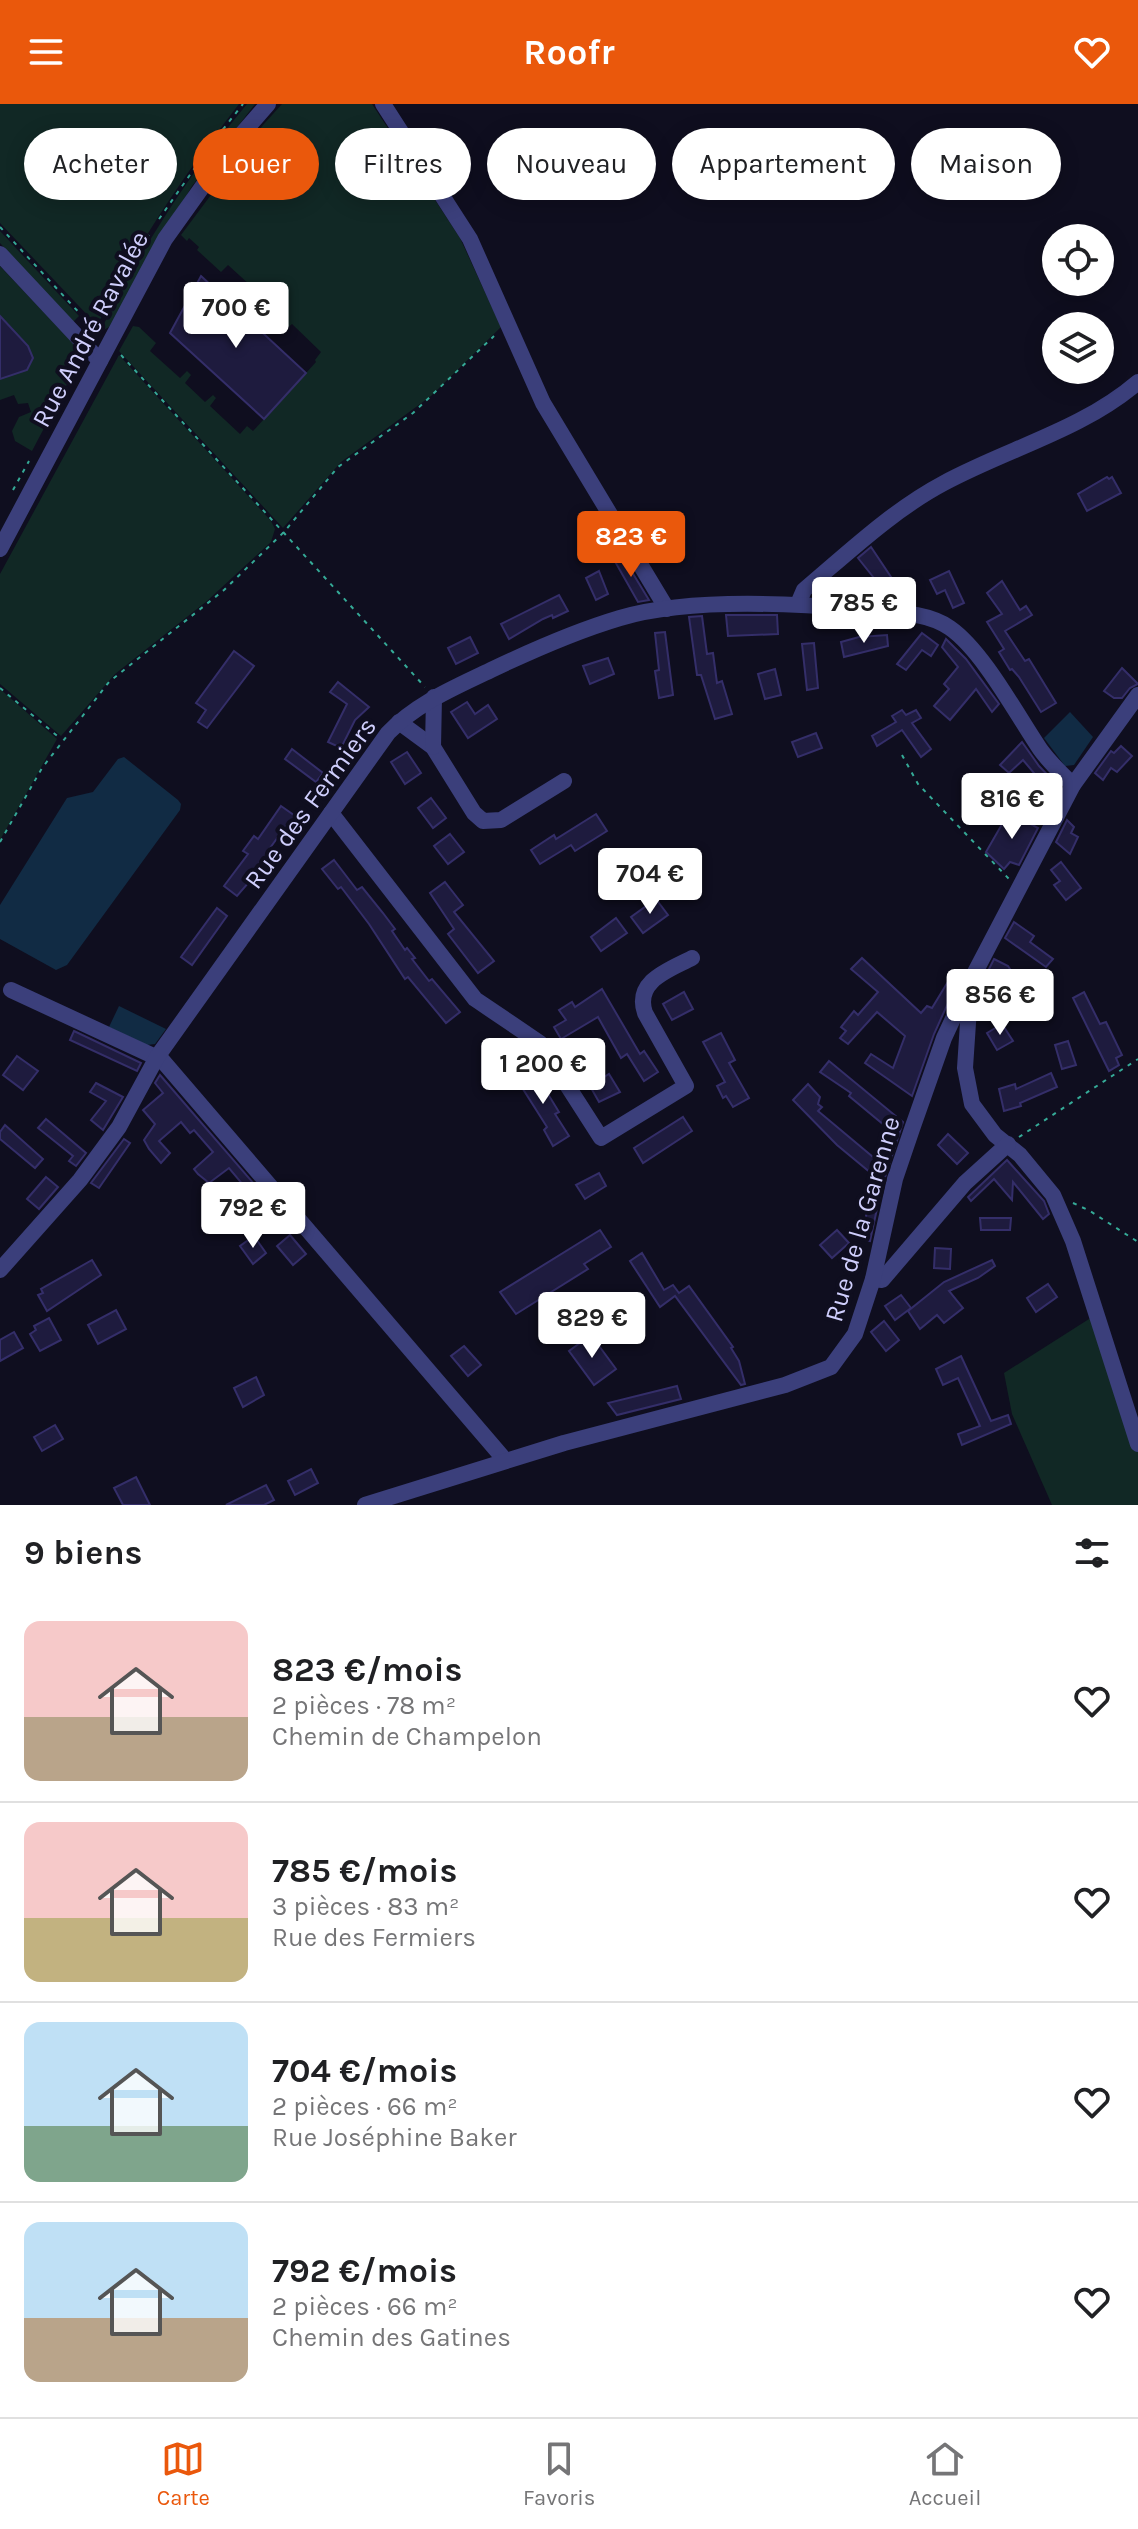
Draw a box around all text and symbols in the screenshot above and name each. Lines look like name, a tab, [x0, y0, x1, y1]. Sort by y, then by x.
icon: menu	[24, 30, 68, 74]
icon: heart	[1070, 30, 1114, 74]
text: Roofr	[523, 31, 615, 73]
chip: Acheter	[24, 128, 177, 200]
chip: Louer	[193, 128, 319, 200]
chip: Filtres	[335, 128, 471, 200]
chip: Nouveau	[487, 128, 656, 200]
chip: Appartement	[672, 128, 895, 200]
chip: Maison	[911, 128, 1061, 200]
map controls	[1042, 224, 1114, 384]
button: locate	[1042, 224, 1114, 296]
street label: Rue André Ravalée	[26, 226, 155, 433]
pin: 700 €	[180, 282, 292, 350]
text: 700 €	[202, 292, 270, 323]
button: layers	[1042, 312, 1114, 384]
pin: 823 €	[575, 511, 687, 579]
text: 823 €	[595, 521, 667, 552]
pin: 785 €	[808, 577, 920, 645]
text: 785 €	[830, 587, 898, 618]
street label: Rue des Fermiers	[238, 712, 383, 895]
pin: 816 €	[956, 773, 1068, 841]
text: 816 €	[980, 783, 1044, 814]
pin: 704 €	[594, 848, 706, 916]
text: 704 €	[616, 858, 684, 889]
pin: 856 €	[944, 969, 1056, 1037]
text: 856 €	[965, 979, 1035, 1010]
pin: 1 200 €	[469, 1038, 617, 1106]
text: 1 200 €	[499, 1048, 587, 1079]
street label: Rue de la Garenne	[818, 1113, 907, 1326]
pin: 792 €	[197, 1182, 309, 1250]
text: 792 €	[219, 1192, 287, 1223]
pin: 829 €	[536, 1292, 648, 1360]
text: 829 €	[556, 1302, 628, 1333]
icon: filters	[1070, 1531, 1114, 1575]
text: 9 biens	[24, 1533, 143, 1573]
text: 823 €/mois	[272, 1650, 462, 1690]
icon: home	[88, 1653, 184, 1749]
icon: heart	[1070, 1679, 1114, 1723]
text: 2 pièces · 78 m²	[272, 1690, 456, 1721]
text: Chemin de Champelon	[272, 1721, 542, 1752]
text: 785 €/mois	[272, 1851, 457, 1891]
icon: home	[88, 1854, 184, 1950]
icon: heart	[1070, 1880, 1114, 1924]
text: 3 pièces · 83 m²	[272, 1891, 460, 1922]
text: Rue des Fermiers	[272, 1922, 476, 1953]
text: 704 €/mois	[272, 2051, 457, 2091]
icon: home	[88, 2054, 184, 2150]
icon: heart	[1070, 2080, 1114, 2124]
text: 2 pièces · 66 m²	[272, 2091, 458, 2122]
text: Rue Joséphine Baker	[272, 2122, 517, 2153]
text: 792 €/mois	[272, 2251, 457, 2291]
icon: home	[88, 2254, 184, 2350]
icon: heart	[1070, 2280, 1114, 2324]
text: 2 pièces · 66 m²	[272, 2291, 458, 2322]
text: Chemin des Gatines	[272, 2322, 511, 2353]
tab: Carte	[157, 2437, 210, 2511]
tab: Favoris	[523, 2437, 595, 2511]
tab: Accueil	[909, 2437, 981, 2511]

